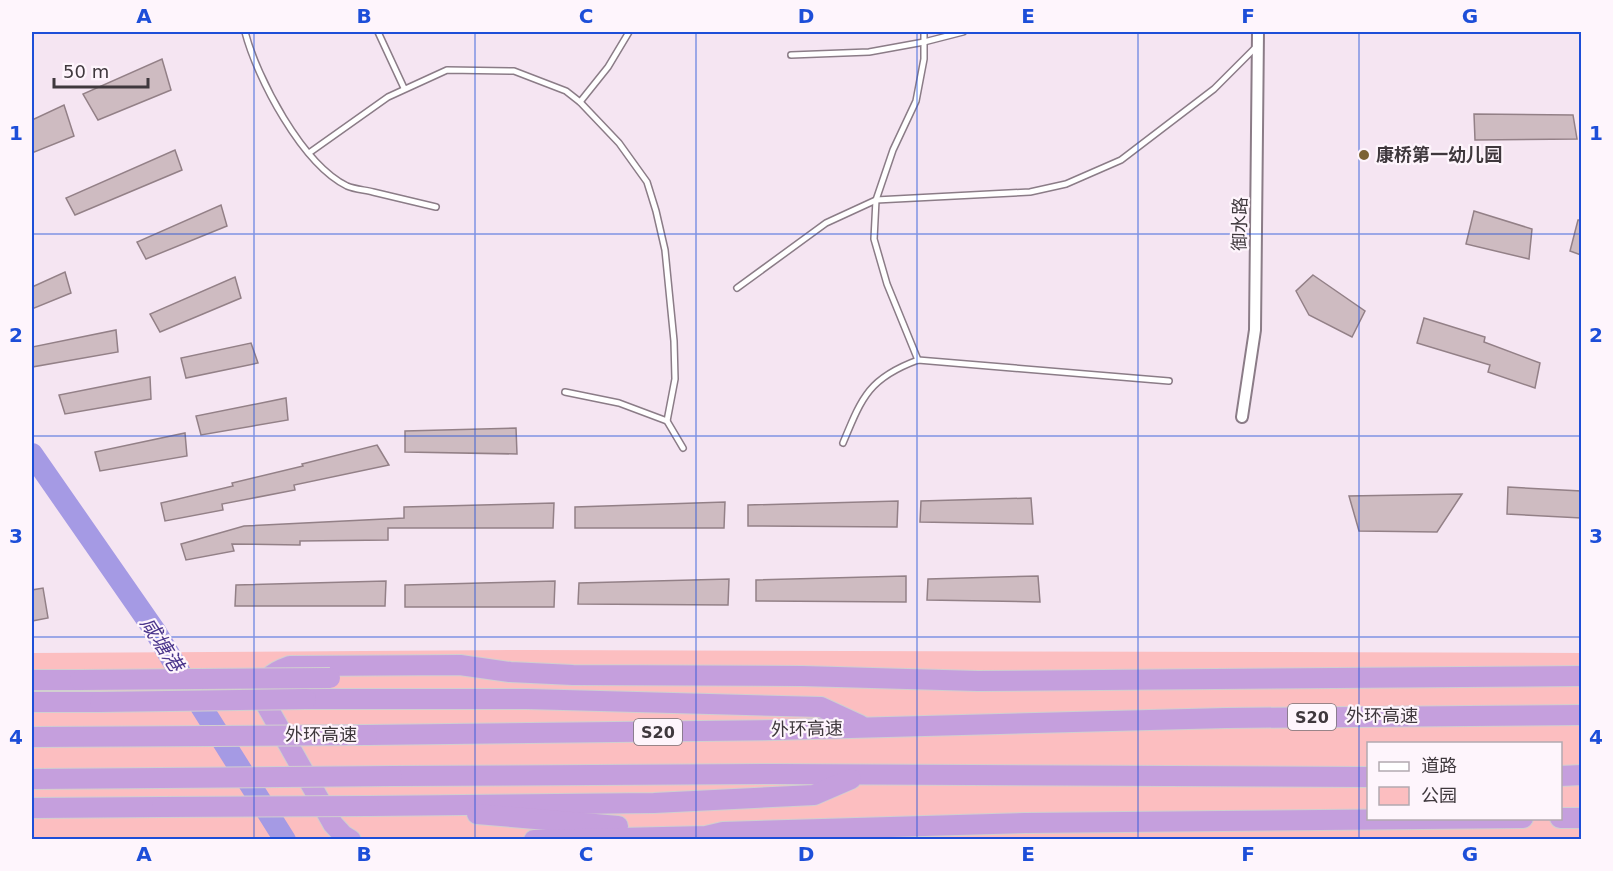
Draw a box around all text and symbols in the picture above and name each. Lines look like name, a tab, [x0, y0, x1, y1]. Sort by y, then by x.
text: A	[136, 4, 152, 28]
text: B	[356, 4, 372, 28]
text: C	[579, 4, 593, 28]
text: D	[798, 4, 814, 28]
text: E	[1021, 4, 1035, 28]
text: F	[1241, 4, 1255, 28]
text: G	[1462, 4, 1478, 28]
scale bar	[54, 51, 148, 89]
text: 50 m	[63, 61, 109, 82]
text: 1	[9, 121, 23, 145]
text: 1	[1589, 121, 1603, 145]
place label: 康桥第一幼儿园	[1376, 144, 1502, 165]
marker: 康桥第一幼儿园	[1357, 148, 1371, 162]
street label: 御水路	[1229, 197, 1250, 251]
text: 2	[9, 323, 23, 347]
text: 2	[1589, 323, 1603, 347]
text: 3	[9, 524, 23, 548]
text: 3	[1589, 524, 1603, 548]
water label: 咸塘港	[136, 612, 190, 678]
road number: S20	[1288, 704, 1336, 730]
street label: 外环高速	[1346, 705, 1418, 726]
street label: 外环高速	[771, 717, 843, 740]
road number: S20	[634, 719, 682, 745]
street label: 外环高速	[285, 724, 357, 745]
text: 4	[9, 725, 23, 749]
text: 4	[1589, 725, 1603, 749]
legend	[1367, 742, 1562, 820]
text: 道路	[1421, 755, 1457, 776]
text: 公园	[1421, 785, 1457, 806]
text: A	[136, 842, 152, 866]
text: B	[356, 842, 372, 866]
text: C	[579, 842, 593, 866]
text: D	[798, 842, 814, 866]
text: E	[1021, 842, 1035, 866]
text: F	[1241, 842, 1255, 866]
text: G	[1462, 842, 1478, 866]

